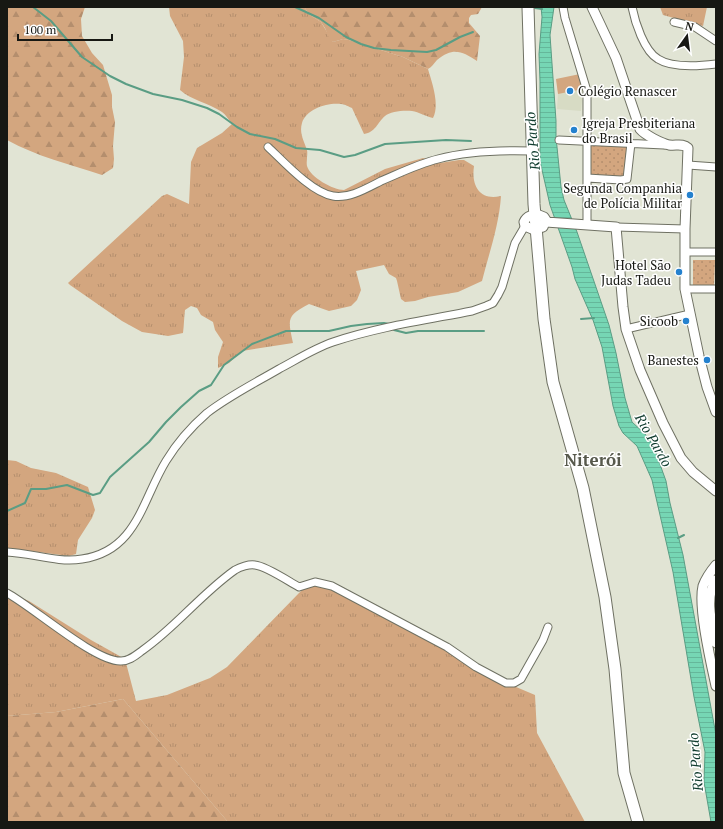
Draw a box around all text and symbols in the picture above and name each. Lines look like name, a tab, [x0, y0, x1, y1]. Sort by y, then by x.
scale bar	[18, 16, 112, 42]
north arrow	[667, 16, 707, 56]
text: N	[684, 18, 696, 34]
text: 100 m	[24, 22, 57, 37]
place label: Colégio Renascer	[578, 82, 677, 100]
marker: Colégio Renascer	[565, 86, 575, 96]
water label: Rio Pardo	[520, 111, 544, 172]
place label: Igreja Presbiteriana do Brasil	[582, 114, 696, 147]
marker: Igreja Presbiteriana do Brasil	[569, 125, 579, 135]
place label: Segunda Companhia de Polícia Militar	[563, 179, 682, 212]
marker: Segunda Companhia de Polícia Militar	[685, 190, 695, 200]
place label: Hotel São Judas Tadeu	[601, 256, 672, 289]
marker: Hotel São Judas Tadeu	[674, 267, 684, 277]
place label: Sicoob	[640, 312, 678, 330]
marker: Sicoob	[681, 316, 691, 326]
place label: Banestes	[648, 351, 699, 369]
marker: Banestes	[702, 355, 712, 365]
water label: Rio Pardo	[631, 409, 677, 470]
district label: Niterói	[564, 448, 622, 471]
water label: Rio Pardo	[683, 732, 707, 793]

